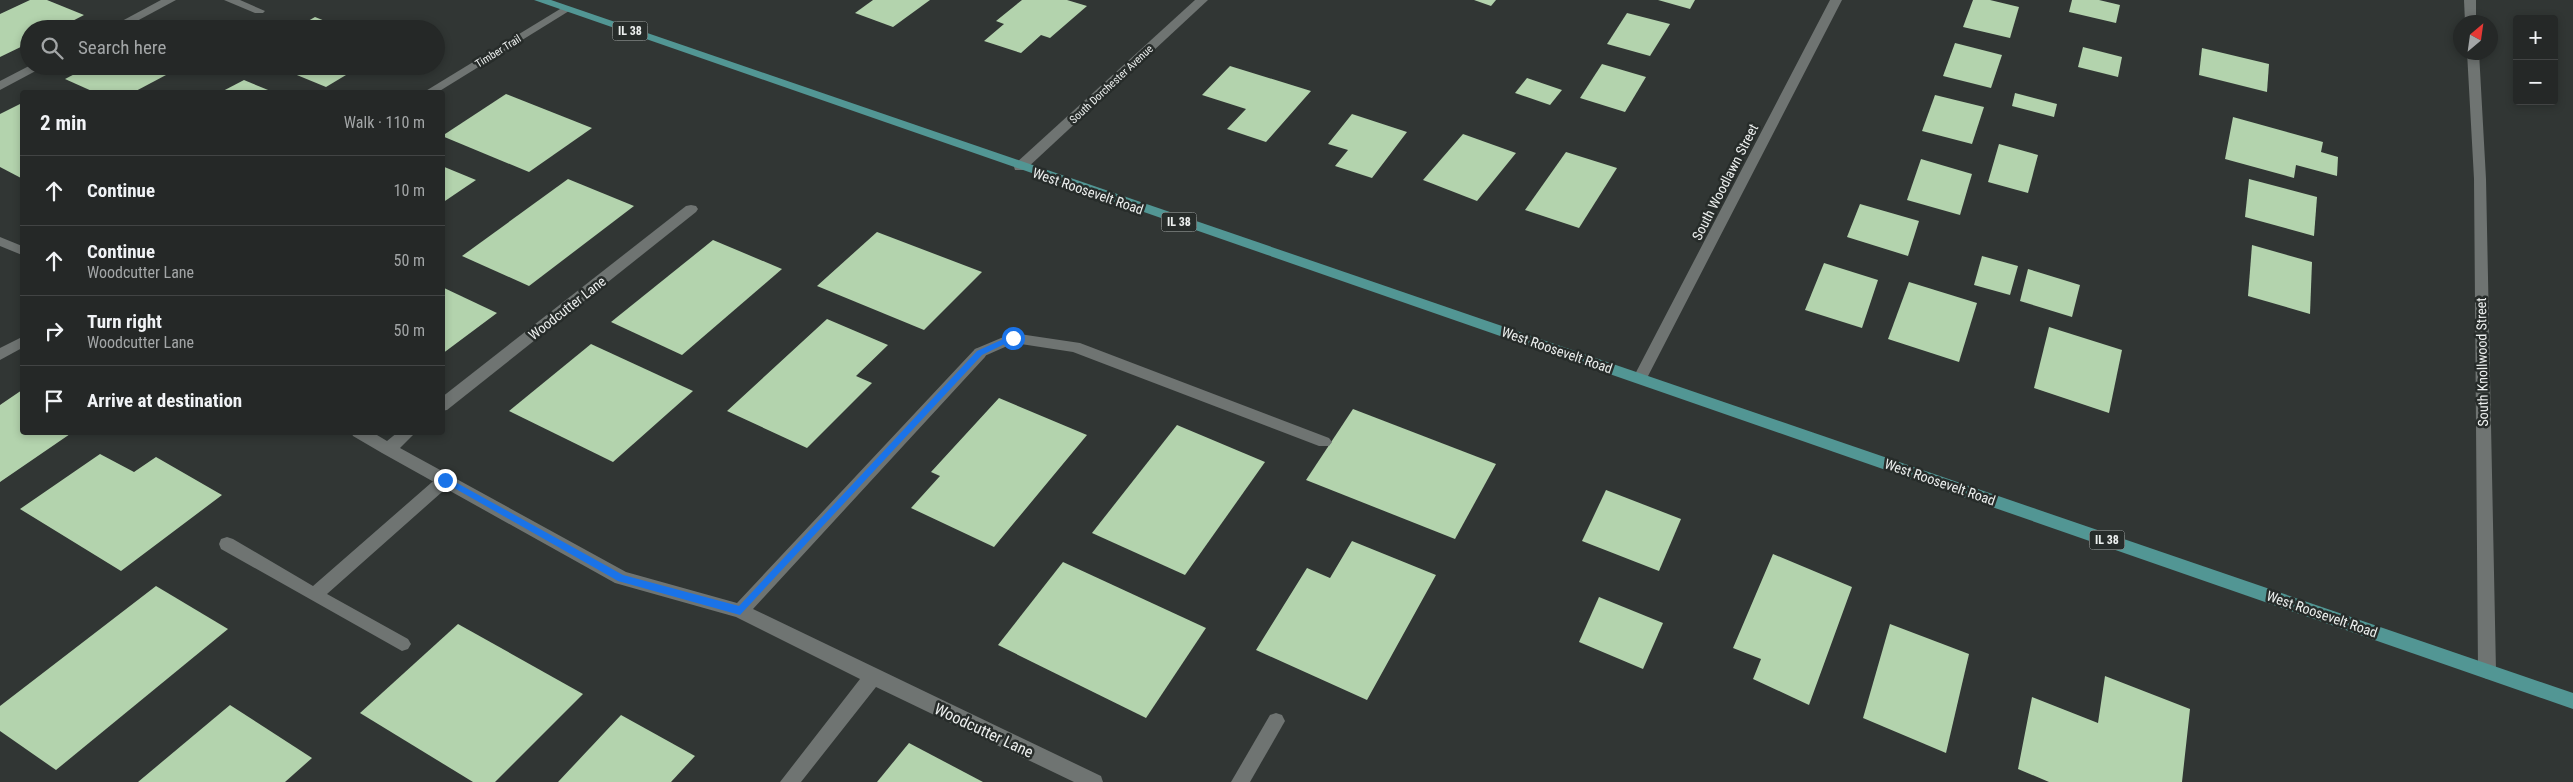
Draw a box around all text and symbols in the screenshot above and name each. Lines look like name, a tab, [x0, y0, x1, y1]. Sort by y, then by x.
north arrow	[2453, 15, 2498, 60]
map controls	[2513, 15, 2558, 105]
button: +	[2513, 15, 2558, 60]
search box	[20, 20, 445, 75]
road number: IL 38	[612, 22, 648, 40]
street label: Timber Trail	[473, 32, 524, 71]
icon: search	[38, 34, 66, 62]
text: Search here	[78, 36, 166, 59]
street label: South Dorchester Avenue	[1067, 42, 1156, 126]
button: −	[2513, 60, 2558, 105]
text: 2 min	[40, 111, 87, 135]
text: Walk · 110 m	[344, 113, 425, 132]
street label: South Woodlawn Street	[1689, 121, 1761, 243]
street label: West Roosevelt Road	[1030, 165, 1146, 217]
icon: ahead	[40, 177, 68, 205]
text: Continue	[87, 179, 155, 202]
text: 10 m	[393, 181, 425, 200]
road number: IL 38	[1162, 212, 1196, 232]
text: Continue	[87, 240, 155, 263]
icon: ahead	[40, 247, 68, 275]
text: 50 m	[393, 251, 425, 270]
text: Woodcutter Lane	[87, 263, 194, 282]
street label: Woodcutter Lane	[525, 273, 609, 343]
street label: South Knollwood Street	[2473, 297, 2491, 427]
text: Turn right	[87, 310, 162, 333]
icon: right	[40, 317, 68, 345]
text: 50 m	[393, 321, 425, 340]
street label: West Roosevelt Road	[1499, 324, 1615, 376]
route start	[1002, 327, 1025, 350]
text: Woodcutter Lane	[87, 333, 194, 352]
icon: arrive	[40, 387, 68, 415]
text: Arrive at destination	[87, 389, 242, 412]
street label: West Roosevelt Road	[1882, 456, 1998, 508]
route end	[434, 469, 457, 492]
road number: IL 38	[2090, 530, 2124, 550]
street label: West Roosevelt Road	[2264, 588, 2380, 640]
street label: Woodcutter Lane	[931, 699, 1036, 762]

